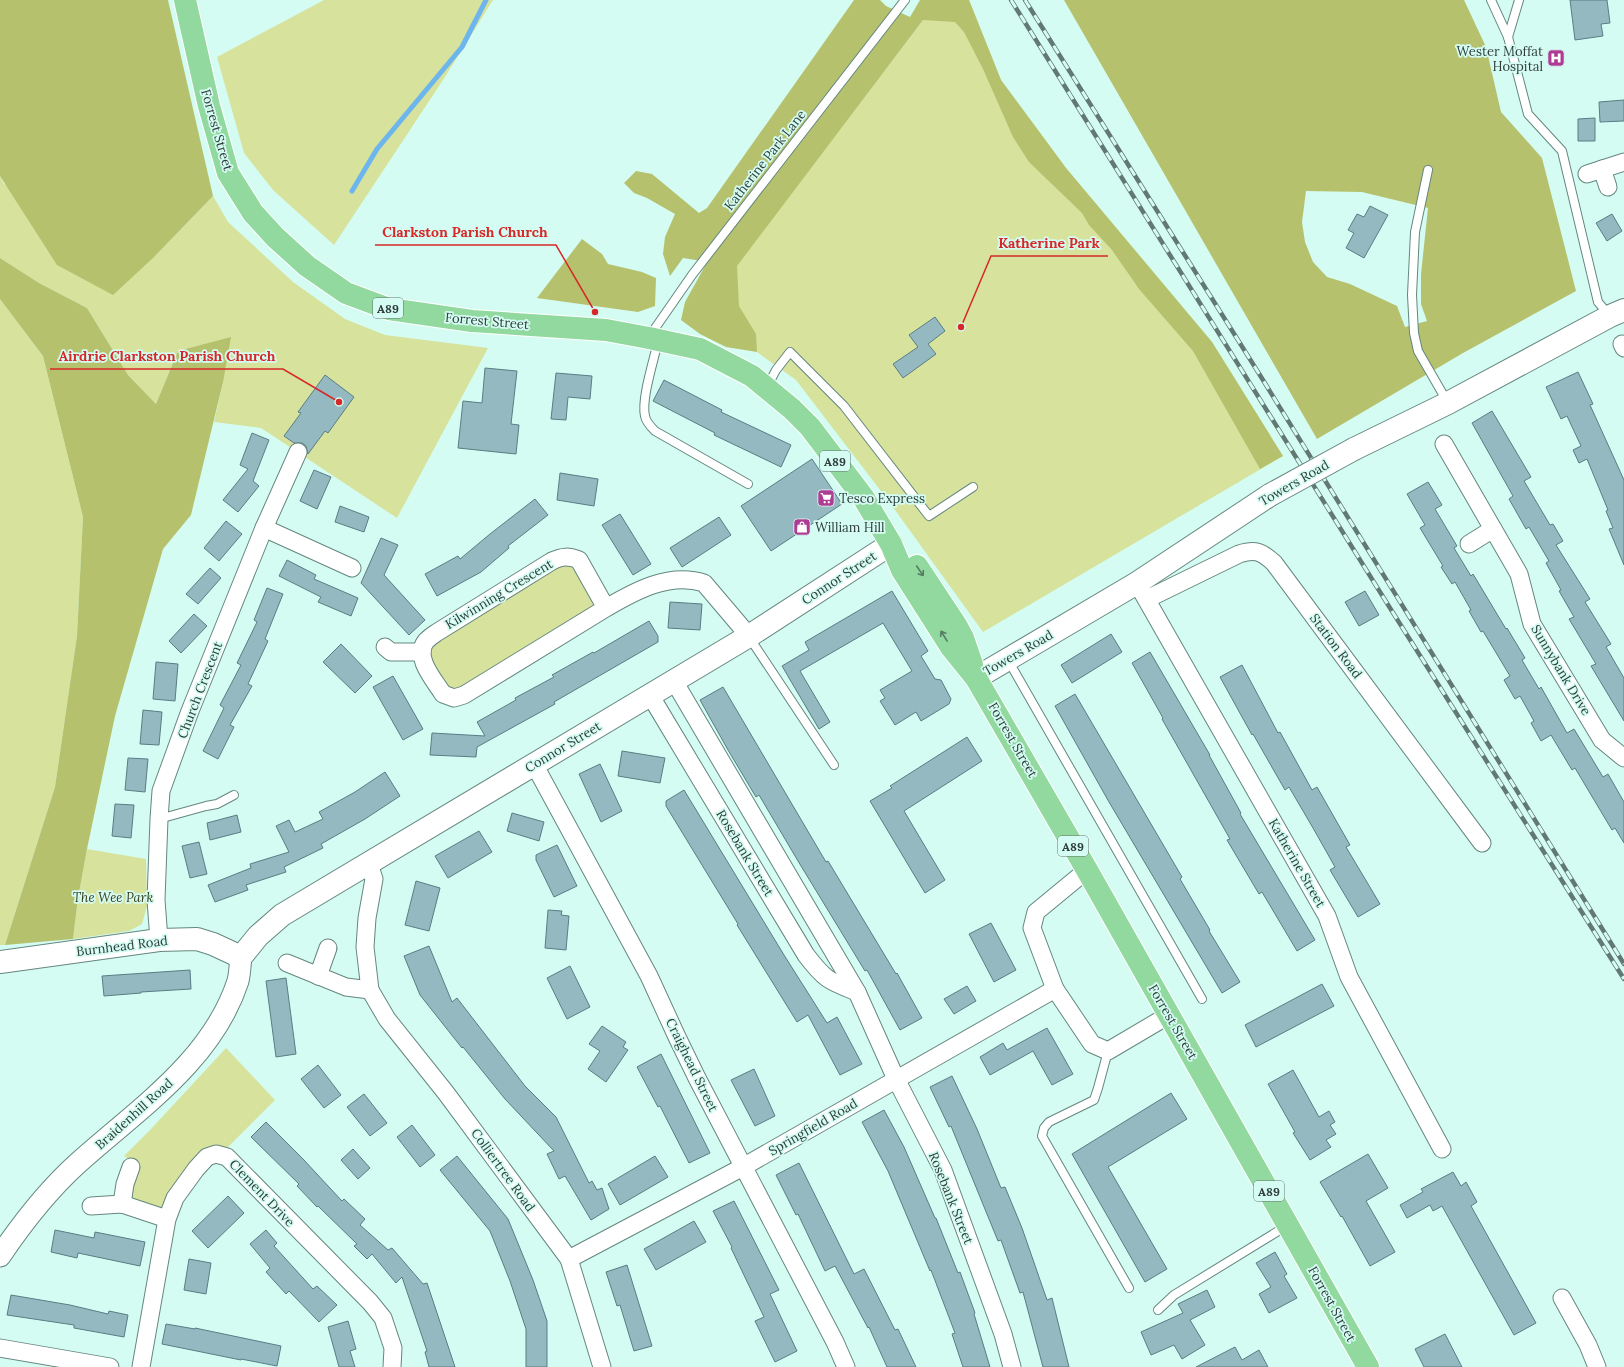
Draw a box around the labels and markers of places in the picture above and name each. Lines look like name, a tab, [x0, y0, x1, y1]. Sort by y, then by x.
place label: Wester Moffat Hospital	[1456, 43, 1543, 75]
hospital icon: Wester Moffat Hospital	[1546, 48, 1566, 68]
callout: Clarkston Parish Church	[375, 219, 556, 245]
callout: Katherine Park	[991, 230, 1108, 256]
callout: Airdrie Clarkston Parish Church	[50, 343, 283, 369]
supermarket icon: Tesco Express	[816, 488, 836, 508]
place label: Tesco Express	[839, 490, 925, 507]
shop icon: William Hill	[792, 517, 812, 537]
place label: William Hill	[815, 519, 885, 536]

